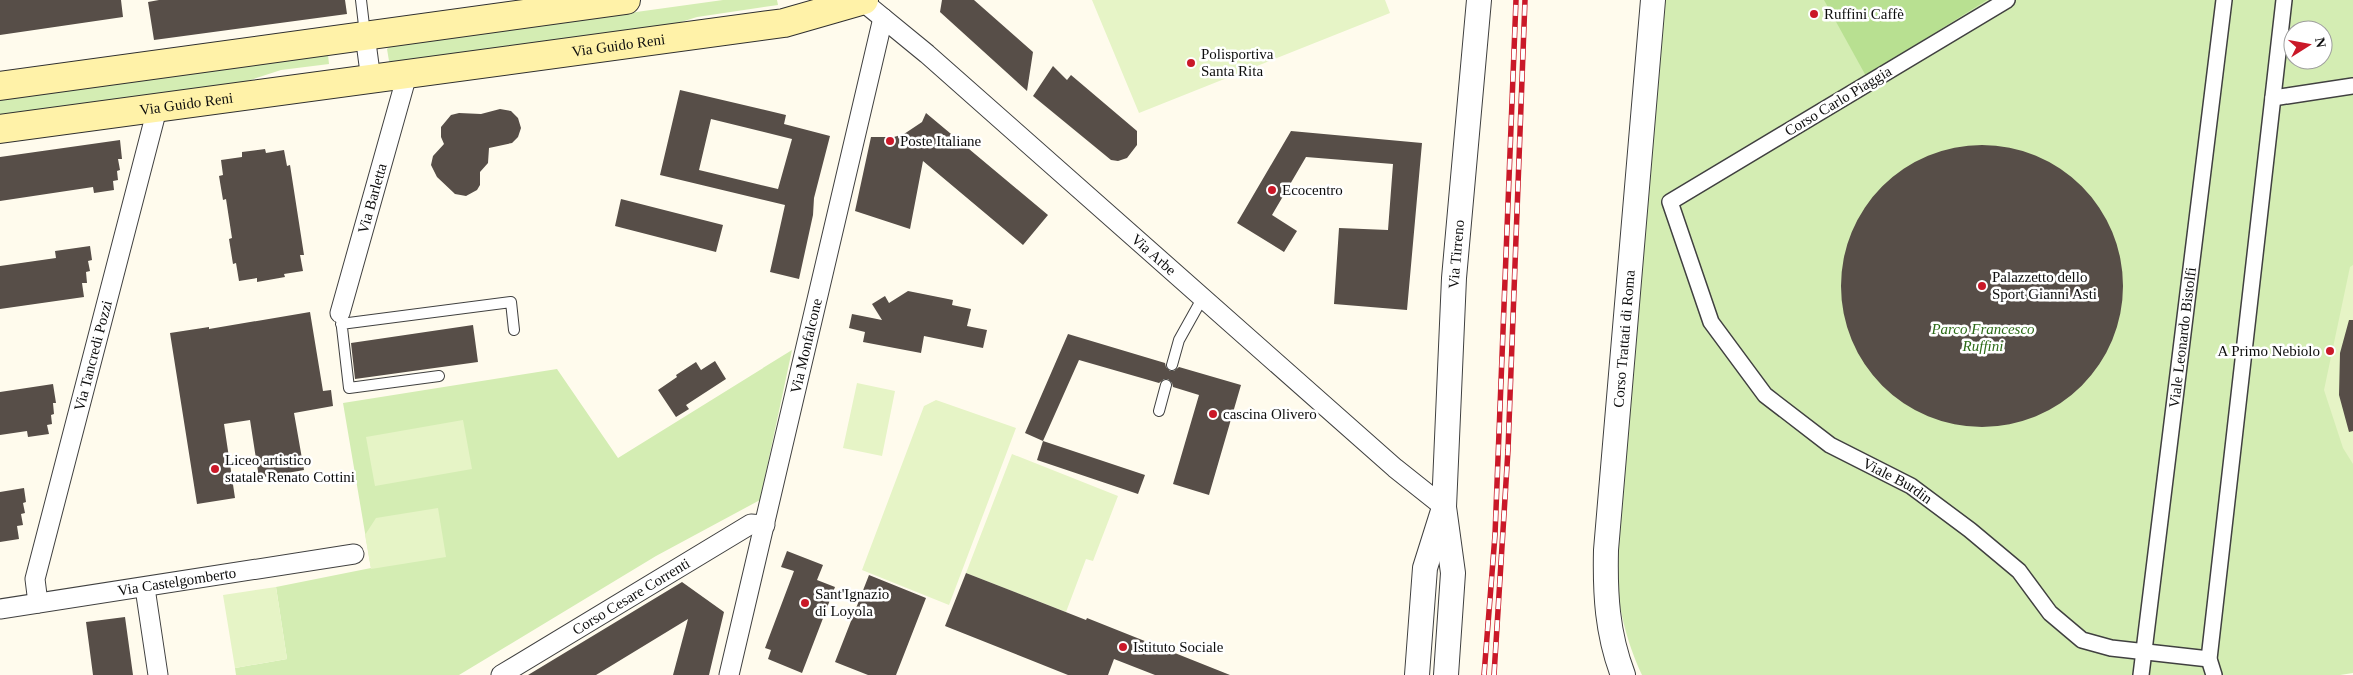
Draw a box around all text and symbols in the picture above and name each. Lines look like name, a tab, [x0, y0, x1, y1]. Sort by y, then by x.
place label: Ruffini Caffè	[1824, 6, 1904, 22]
marker: Ruffini Caffè	[1808, 8, 1820, 20]
north arrow	[2283, 20, 2333, 70]
street label: Via Guido Reni	[571, 31, 666, 60]
text: N	[2312, 36, 2329, 49]
place label: Polisportiva Santa Rita	[1201, 46, 1274, 79]
marker: Polisportiva Santa Rita	[1185, 57, 1197, 69]
street label: Corso Carlo Piaggia	[1782, 63, 1895, 139]
street label: Via Guido Reni	[139, 90, 234, 118]
place label: Poste Italiane	[900, 133, 982, 149]
marker: Poste Italiane	[884, 135, 896, 147]
street label: Via Barletta	[355, 161, 390, 235]
place label: Ecocentro	[1282, 182, 1343, 198]
marker: Ecocentro	[1266, 184, 1278, 196]
street label: Via Tirreno	[1446, 219, 1467, 289]
street label: Via Arbe	[1128, 231, 1179, 279]
street label: Viale Leonardo Bistolfi	[2166, 266, 2199, 409]
street label: Corso Trattati di Roma	[1610, 269, 1638, 408]
place label: Palazzetto dello Sport Gianni Asti	[1992, 269, 2097, 302]
marker: Palazzetto dello Sport Gianni Asti	[1976, 280, 1988, 292]
street label: Via Monfalcone	[787, 297, 825, 395]
street label: Via Tancredi Pozzi	[71, 299, 115, 413]
park label: Parco Francesco Ruffini	[1930, 321, 2035, 354]
place label: A Primo Nebiolo	[2217, 343, 2320, 359]
marker: A Primo Nebiolo	[2324, 345, 2336, 357]
place label: cascina Olivero	[1223, 406, 1317, 422]
marker: cascina Olivero	[1207, 408, 1219, 420]
place label: Liceo artistico statale Renato Cottini	[225, 452, 355, 485]
street label: Viale Burdin	[1860, 455, 1936, 507]
marker: Liceo artistico statale Renato Cottini	[209, 463, 221, 475]
street label: Corso Cesare Correnti	[570, 555, 693, 638]
street label: Via Castelgomberto	[117, 564, 237, 599]
place label: Sant'Ignazio di Loyola	[815, 586, 889, 619]
marker: Sant'Ignazio di Loyola	[799, 597, 811, 609]
place label: Istituto Sociale	[1133, 639, 1224, 655]
marker: Istituto Sociale	[1117, 641, 1129, 653]

